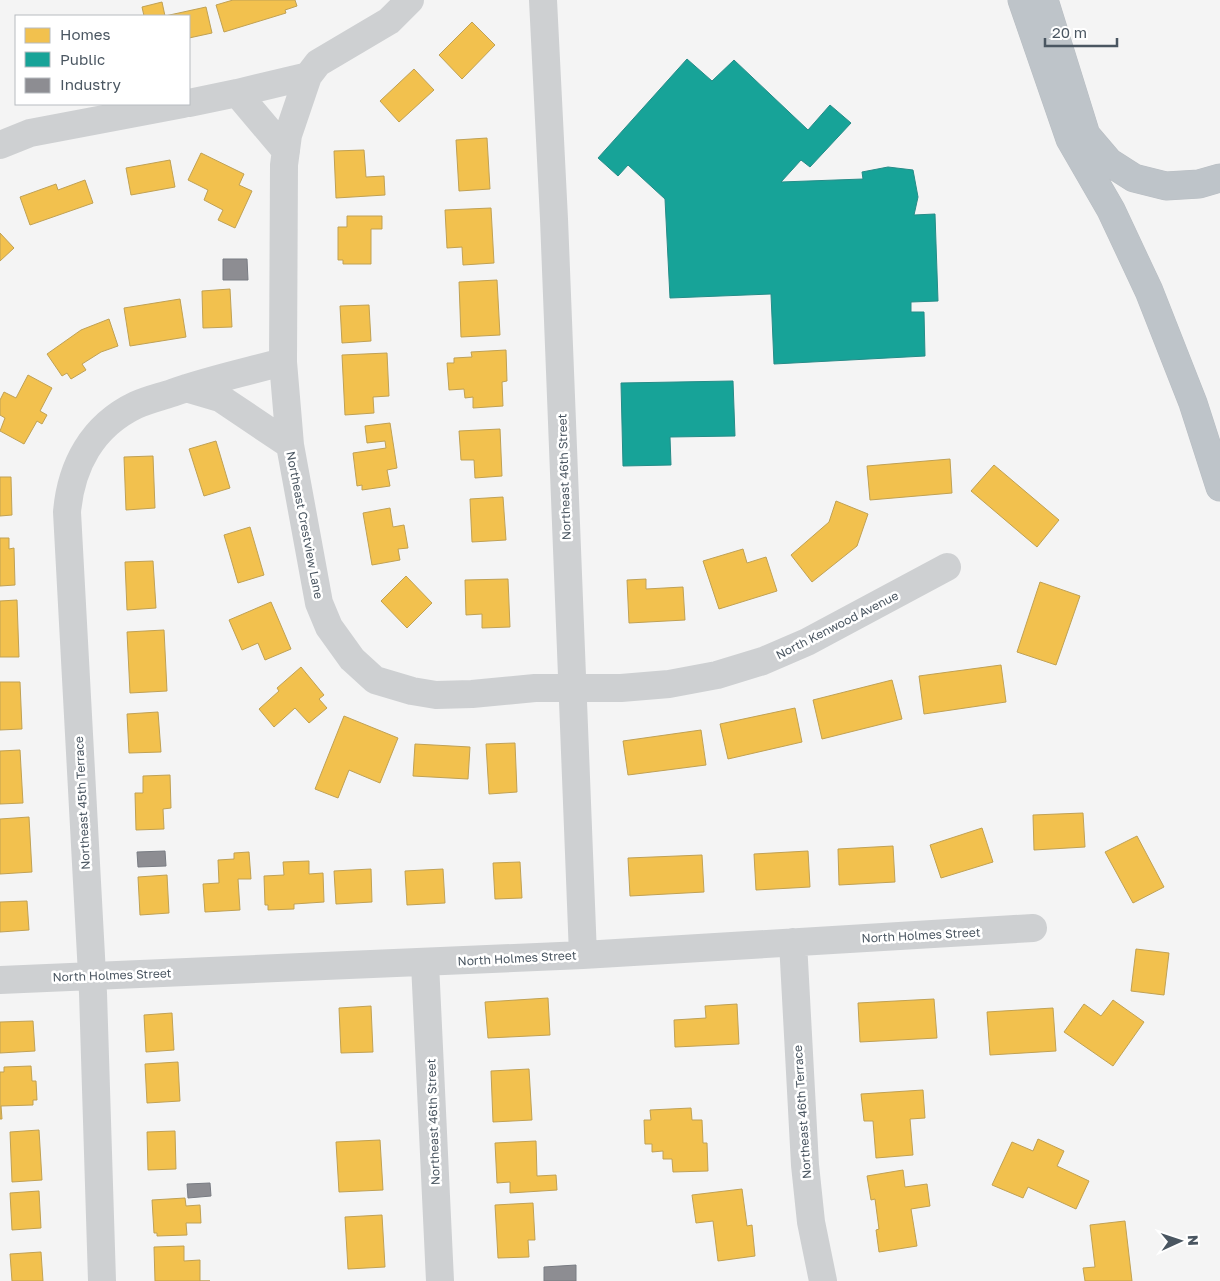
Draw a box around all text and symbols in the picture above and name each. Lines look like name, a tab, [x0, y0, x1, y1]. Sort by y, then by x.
legend	[15, 15, 190, 105]
scale bar	[1045, 15, 1118, 47]
text: 20 m	[1052, 23, 1087, 41]
text: Homes	[60, 25, 110, 43]
text: Public	[60, 50, 105, 68]
text: Industry	[60, 75, 121, 93]
street label: Northeast 46th Street	[554, 413, 574, 541]
street label: Northeast Crestview Lane	[283, 450, 327, 600]
street label: North Kenwood Avenue	[773, 588, 901, 662]
street label: Northeast 45th Terrace	[71, 736, 93, 870]
street label: North Holmes Street	[861, 924, 981, 946]
street label: North Holmes Street	[457, 947, 577, 969]
street label: North Holmes Street	[52, 965, 172, 985]
street label: Northeast 46th Terrace	[790, 1045, 814, 1179]
street label: Northeast 46th Street	[423, 1058, 443, 1186]
north arrow	[1155, 1216, 1205, 1266]
text: N	[1185, 1235, 1202, 1246]

